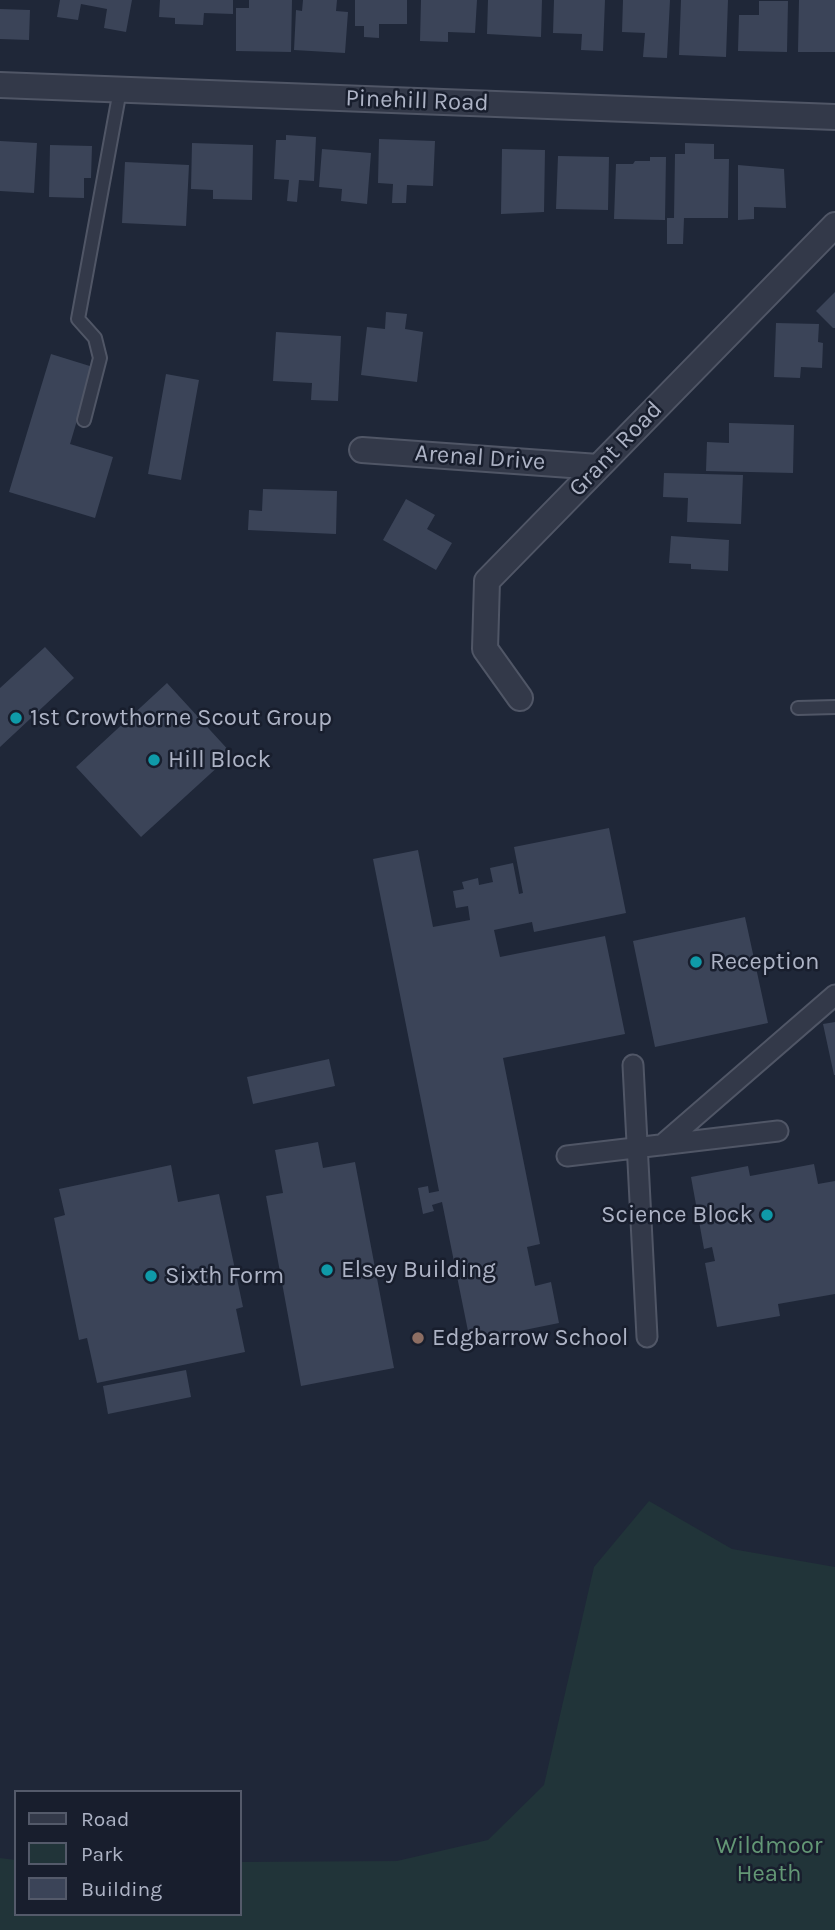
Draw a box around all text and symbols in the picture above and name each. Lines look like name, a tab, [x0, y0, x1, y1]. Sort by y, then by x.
street label: Pinehill Road	[345, 84, 489, 118]
street label: Grant Road	[563, 395, 669, 503]
street label: Arenal Drive	[414, 439, 546, 477]
place label: 1st Crowthorne Scout Group	[30, 704, 332, 732]
marker: 1st Crowthorne Scout Group	[8, 710, 24, 726]
place label: Hill Block	[168, 746, 271, 774]
marker: Hill Block	[146, 752, 162, 768]
place label: Reception	[710, 948, 820, 976]
marker: Reception	[688, 954, 704, 970]
place label: Science Block	[601, 1201, 753, 1229]
marker: Science Block	[759, 1207, 775, 1223]
place label: Elsey Building	[341, 1256, 496, 1284]
place label: Sixth Form	[165, 1262, 284, 1290]
marker: Elsey Building	[319, 1262, 335, 1278]
marker: Sixth Form	[143, 1268, 159, 1284]
place label: Edgbarrow School	[432, 1324, 629, 1352]
marker: Edgbarrow School	[410, 1330, 426, 1346]
legend	[14, 1790, 242, 1916]
text: Road	[81, 1807, 129, 1831]
park label: Wildmoor Heath	[716, 1832, 822, 1888]
text: Park	[81, 1842, 124, 1866]
text: Building	[81, 1877, 162, 1901]

